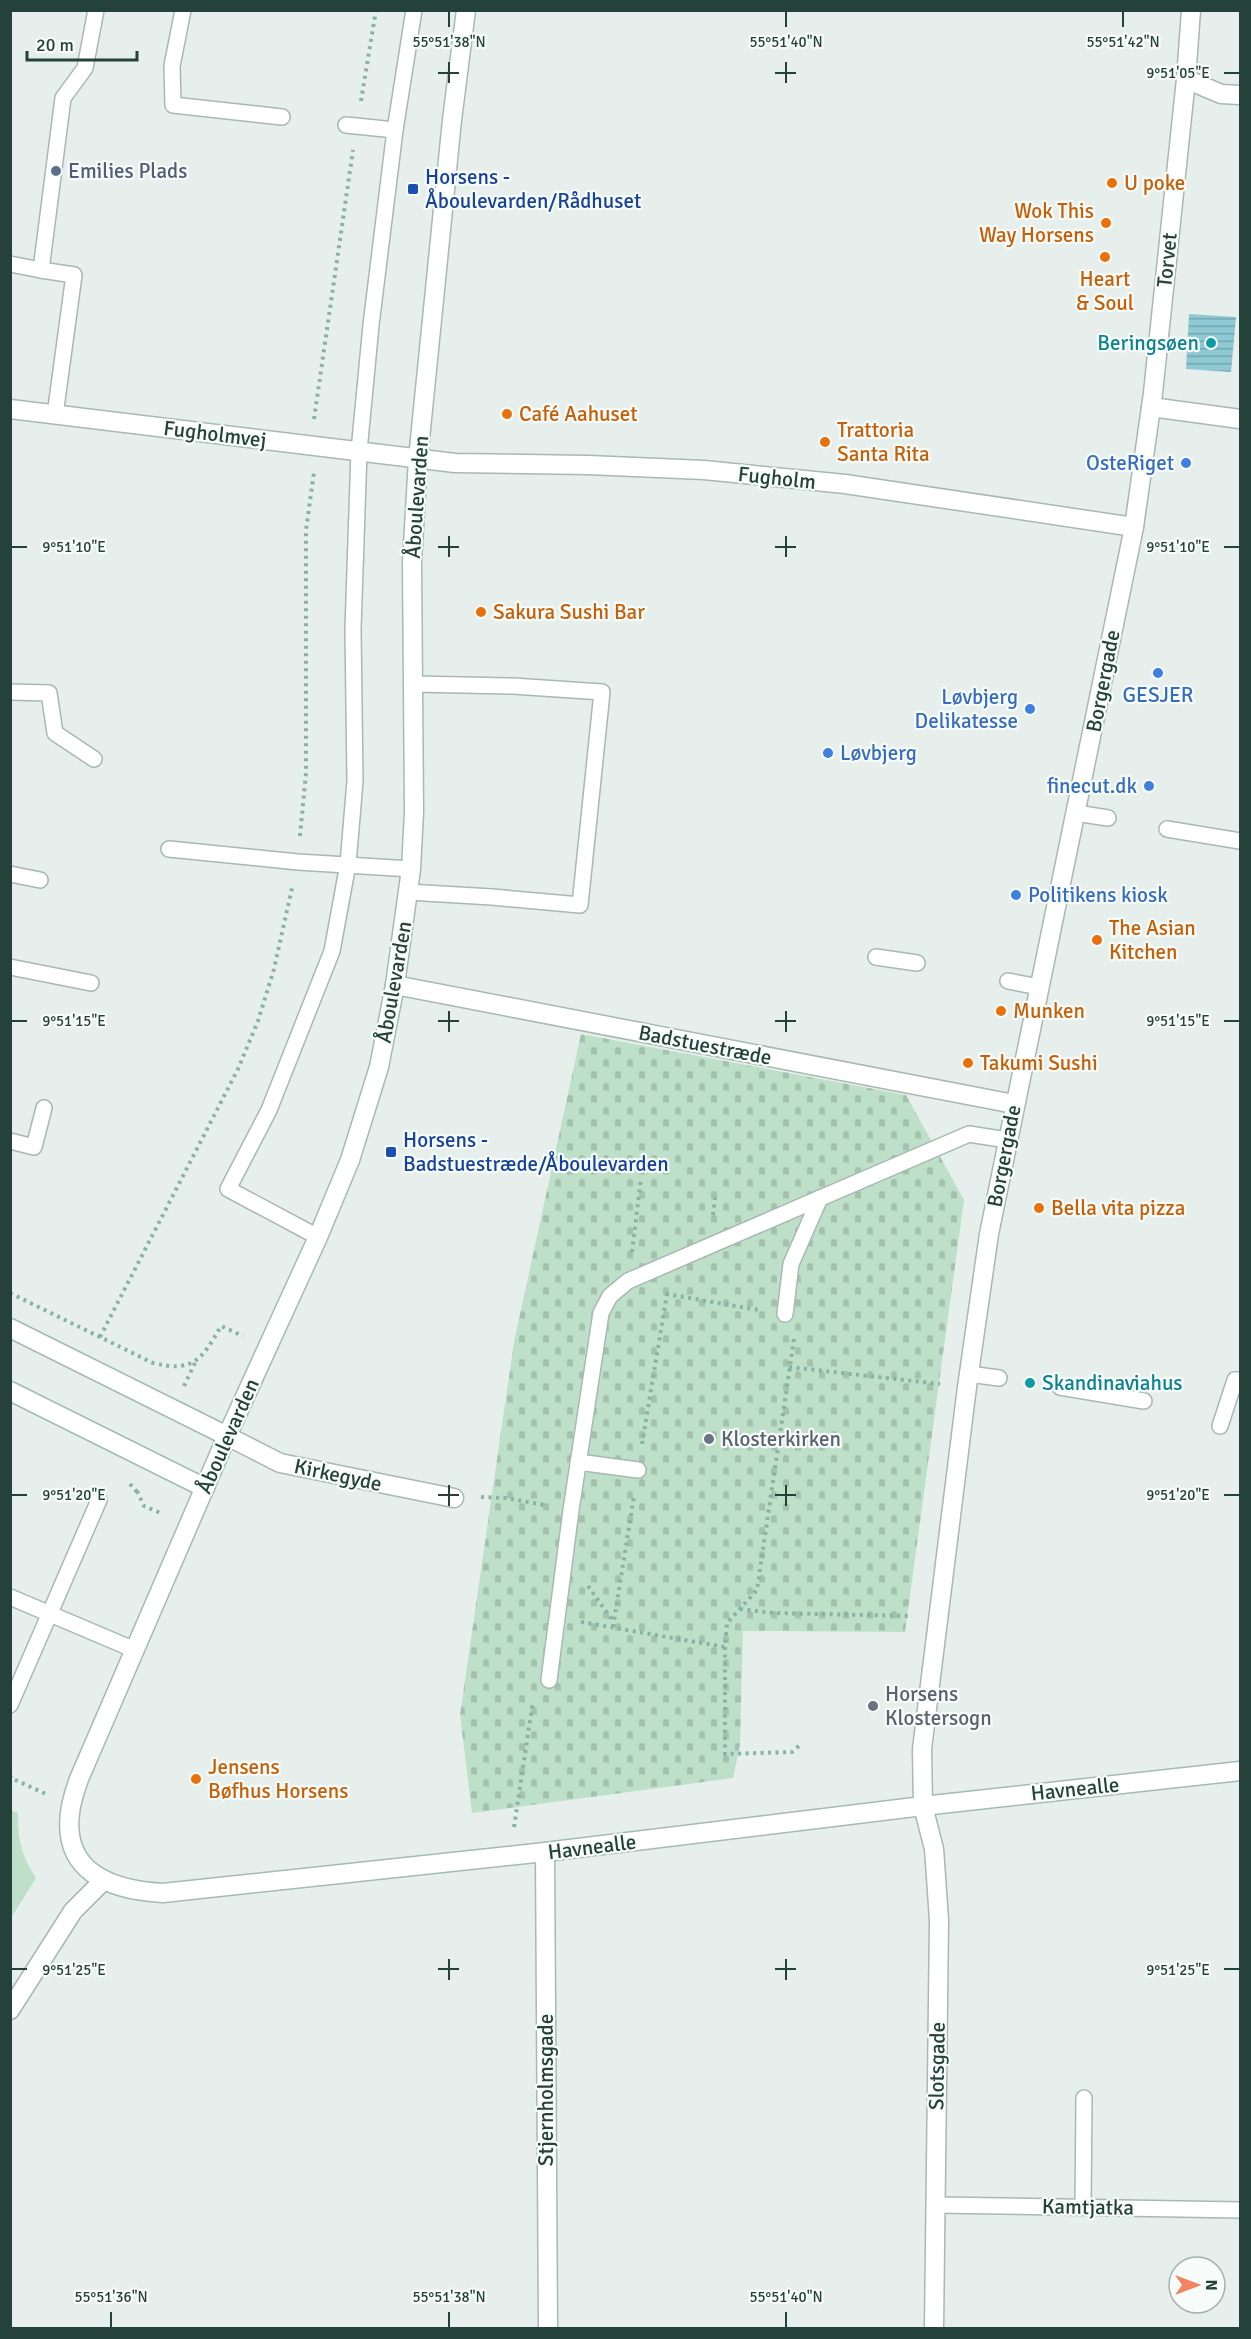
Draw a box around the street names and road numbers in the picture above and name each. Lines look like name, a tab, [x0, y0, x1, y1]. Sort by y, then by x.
street label: Torvet	[1151, 231, 1183, 289]
street label: Fugholmvej	[162, 415, 268, 453]
street label: Åboulevarden	[399, 435, 434, 559]
street label: Fugholm	[737, 461, 817, 495]
street label: Borgergade	[1080, 628, 1126, 734]
street label: Åboulevarden	[370, 919, 418, 1045]
street label: Badstuestræde	[636, 1019, 774, 1071]
street label: Borgergade	[981, 1103, 1027, 1209]
street label: Åboulevarden	[190, 1374, 265, 1498]
street label: Kirkegyde	[292, 1453, 384, 1497]
street label: Havnealle	[1029, 1771, 1121, 1807]
street label: Havnealle	[546, 1829, 638, 1865]
street label: Stjernholmsgade	[533, 2014, 559, 2166]
street label: Slotsgade	[923, 2022, 951, 2110]
street label: Kamtjatka	[1042, 2193, 1134, 2221]

